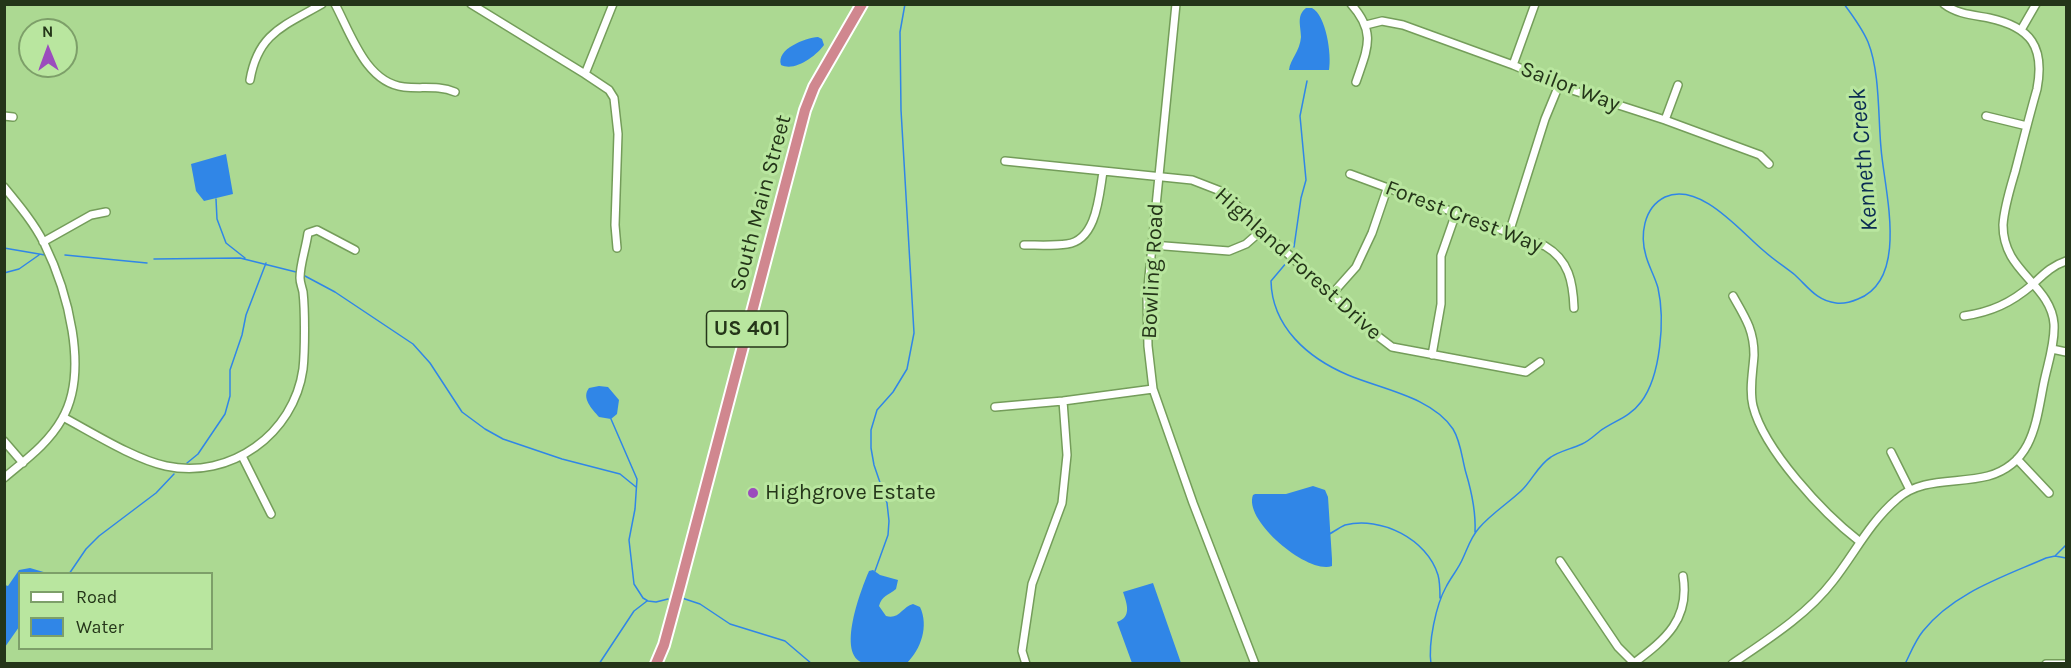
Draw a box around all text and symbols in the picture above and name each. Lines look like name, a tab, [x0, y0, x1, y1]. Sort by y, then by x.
north arrow	[18, 18, 78, 78]
text: N	[42, 22, 54, 41]
street label: Sailor Way	[1516, 56, 1624, 118]
water label: Kenneth Creek	[1843, 87, 1885, 233]
street label: South Main Street	[725, 112, 797, 294]
street label: Forest Crest Way	[1382, 175, 1546, 259]
street label: Highland Forest Drive	[1209, 182, 1387, 346]
street label: Bowling Road	[1136, 202, 1170, 340]
road number: US 401	[706, 311, 788, 347]
place label: Highgrove Estate	[765, 480, 936, 506]
marker: Highgrove Estate	[746, 486, 760, 500]
legend	[18, 572, 213, 650]
text: Road	[76, 586, 117, 608]
text: Water	[76, 616, 124, 638]

